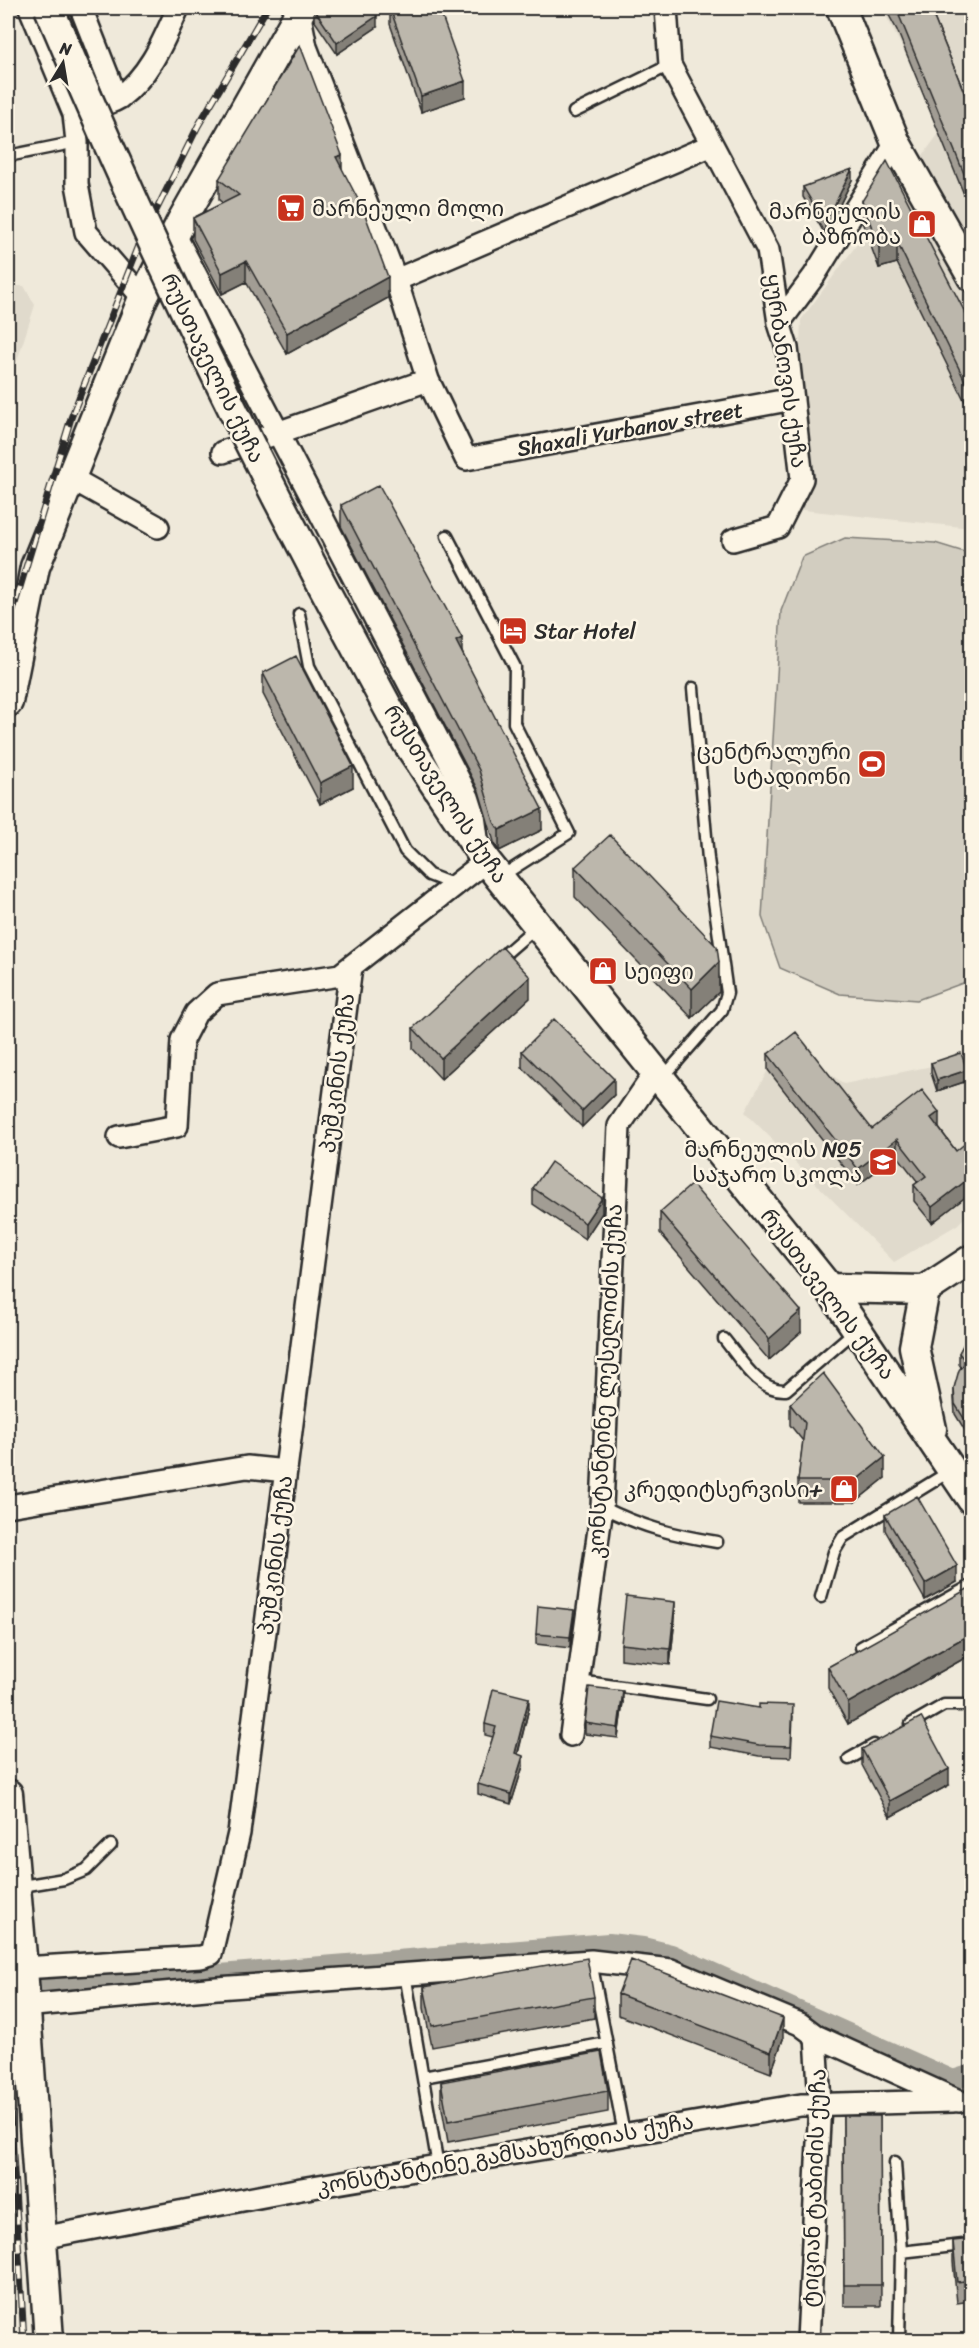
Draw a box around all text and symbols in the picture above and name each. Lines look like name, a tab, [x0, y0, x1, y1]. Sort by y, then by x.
north arrow	[33, 33, 93, 93]
text: N	[57, 33, 75, 64]
place label: მარნეული მოლი	[312, 189, 504, 228]
supermarket icon: მარნეული მოლი	[275, 192, 307, 224]
place label: მარნეულის ბაზრობა	[769, 192, 901, 256]
shop icon: მარნეულის ბაზრობა	[906, 208, 938, 240]
street label: რუსთაველის ქუჩა	[150, 266, 276, 470]
street label: ყურბანოვის ქუჩა	[753, 271, 819, 471]
street label: Shaxali Yurbanov street	[514, 390, 747, 468]
place label: Star Hotel	[534, 612, 636, 651]
hotel icon: Star Hotel	[497, 615, 529, 647]
street label: რუსთაველის ქუჩა	[373, 696, 519, 892]
place label: ცენტრალური სტადიონი	[696, 732, 851, 796]
sports icon: ცენტრალური სტადიონი	[856, 748, 888, 780]
place label: სეიფი	[624, 952, 694, 991]
shop icon: სეიფი	[587, 955, 619, 987]
street label: პუშკინის ქუჩა	[308, 991, 366, 1155]
place label: მარნეულის №5 საჯარო სკოლა	[684, 1130, 862, 1194]
school or university icon: მარნეულის №5 საჯარო სკოლა	[867, 1146, 899, 1178]
street label: რუსთაველის ქუჩა	[750, 1199, 906, 1389]
street label: კონსტანტინე ლესელიძის ქუჩა	[576, 1202, 634, 1560]
place label: კრედიტსერვისი+	[624, 1470, 823, 1509]
street label: პუშკინის ქუჩა	[246, 1473, 304, 1637]
shop icon: კრედიტსერვისი+	[828, 1473, 860, 1505]
street label: ტიციან ტაბიძის ქუჩა	[790, 2068, 838, 2308]
street label: კონსტანტინე გამსახურდიას ქუჩა	[313, 2102, 697, 2206]

